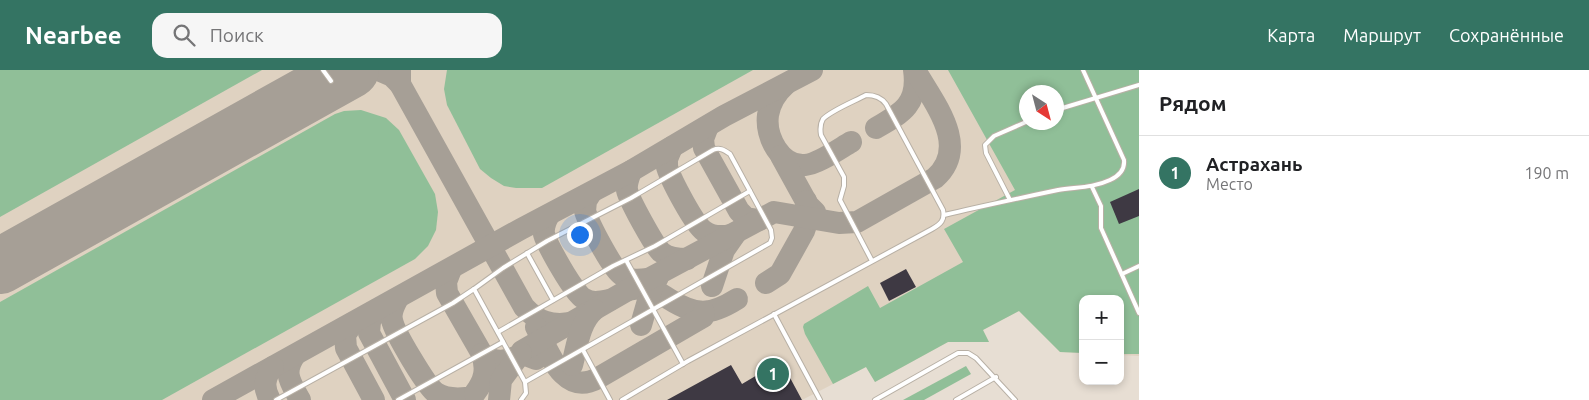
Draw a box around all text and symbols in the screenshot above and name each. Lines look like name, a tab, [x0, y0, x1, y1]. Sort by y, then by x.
search box	[152, 13, 502, 58]
icon: search	[170, 21, 198, 49]
text: Nearbee	[25, 22, 122, 49]
text: Поиск	[210, 24, 264, 46]
text: Карта	[1267, 25, 1315, 45]
text: Маршрут	[1343, 25, 1421, 45]
text: Сохранённые	[1449, 25, 1564, 45]
north arrow	[1019, 85, 1064, 130]
text: Рядом	[1159, 91, 1227, 115]
text: Астрахань	[1206, 153, 1302, 175]
text: 1	[1170, 164, 1180, 182]
text: 190 m	[1524, 164, 1569, 182]
text: Место	[1206, 175, 1253, 193]
your location	[567, 222, 593, 248]
map controls	[1079, 295, 1124, 385]
button: +	[1079, 295, 1124, 340]
button: −	[1079, 340, 1124, 385]
pin: 1	[757, 355, 789, 393]

